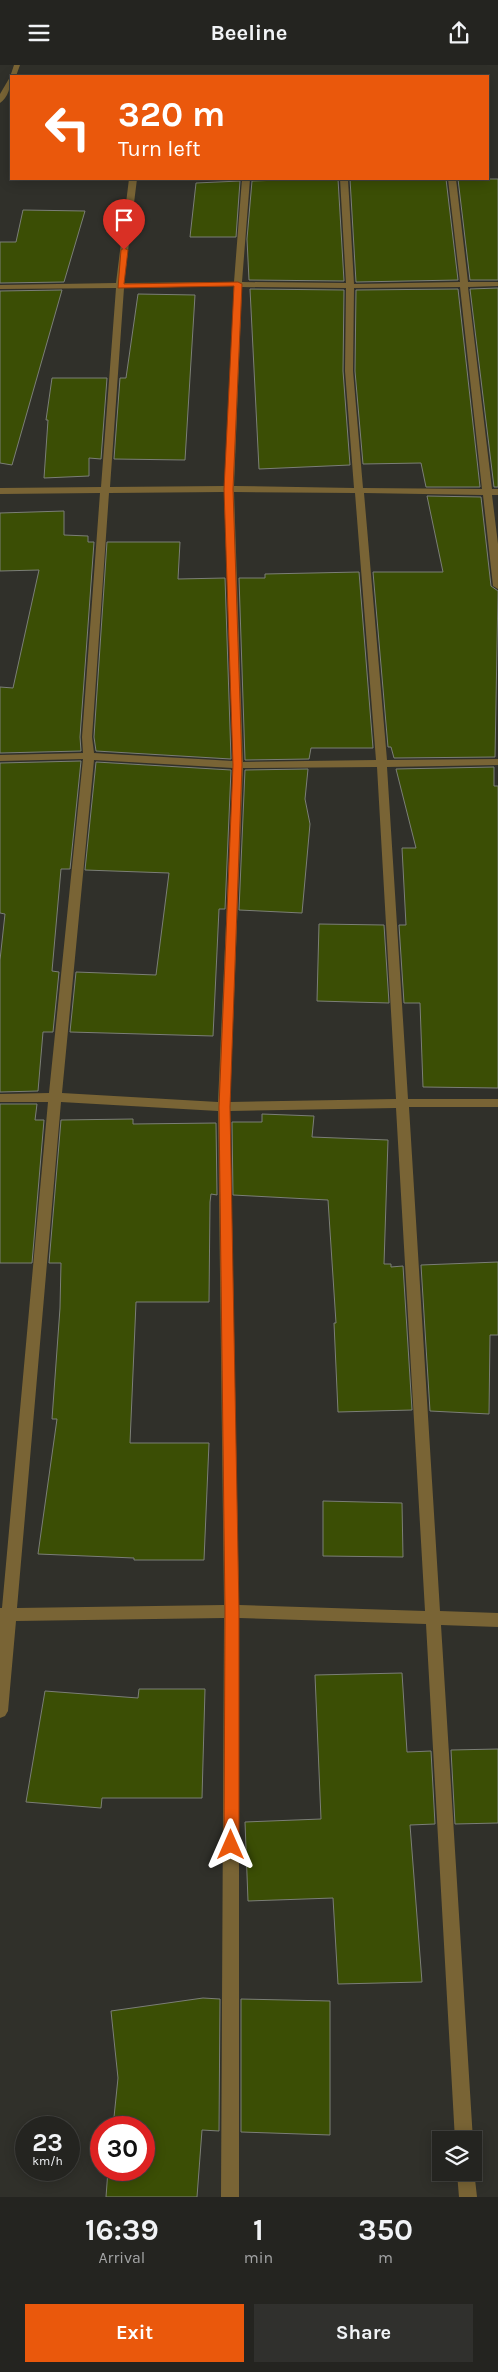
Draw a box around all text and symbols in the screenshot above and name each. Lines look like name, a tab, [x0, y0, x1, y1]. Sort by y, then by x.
icon: menu	[25, 19, 53, 47]
icon: share	[445, 19, 473, 47]
text: Beeline	[211, 20, 287, 46]
text: 320 m	[118, 94, 225, 135]
icon: left	[35, 95, 100, 160]
text: Turn left	[118, 136, 201, 162]
pin	[103, 199, 145, 250]
icon: arrive	[110, 206, 138, 234]
position arrow	[204, 1818, 256, 1870]
speed limit sign: 30	[90, 2116, 155, 2181]
text: 23	[32, 2128, 63, 2157]
map controls	[432, 2131, 482, 2181]
button: layers	[432, 2131, 482, 2181]
text: km/h	[32, 2154, 63, 2168]
text: 16:39	[85, 2212, 159, 2248]
text: 1	[253, 2212, 264, 2248]
text: 350	[358, 2212, 413, 2248]
text: Arrival	[98, 2248, 145, 2267]
text: min	[244, 2248, 273, 2267]
text: m	[378, 2248, 393, 2267]
button: Exit	[25, 2304, 244, 2362]
button: Share	[254, 2304, 473, 2362]

